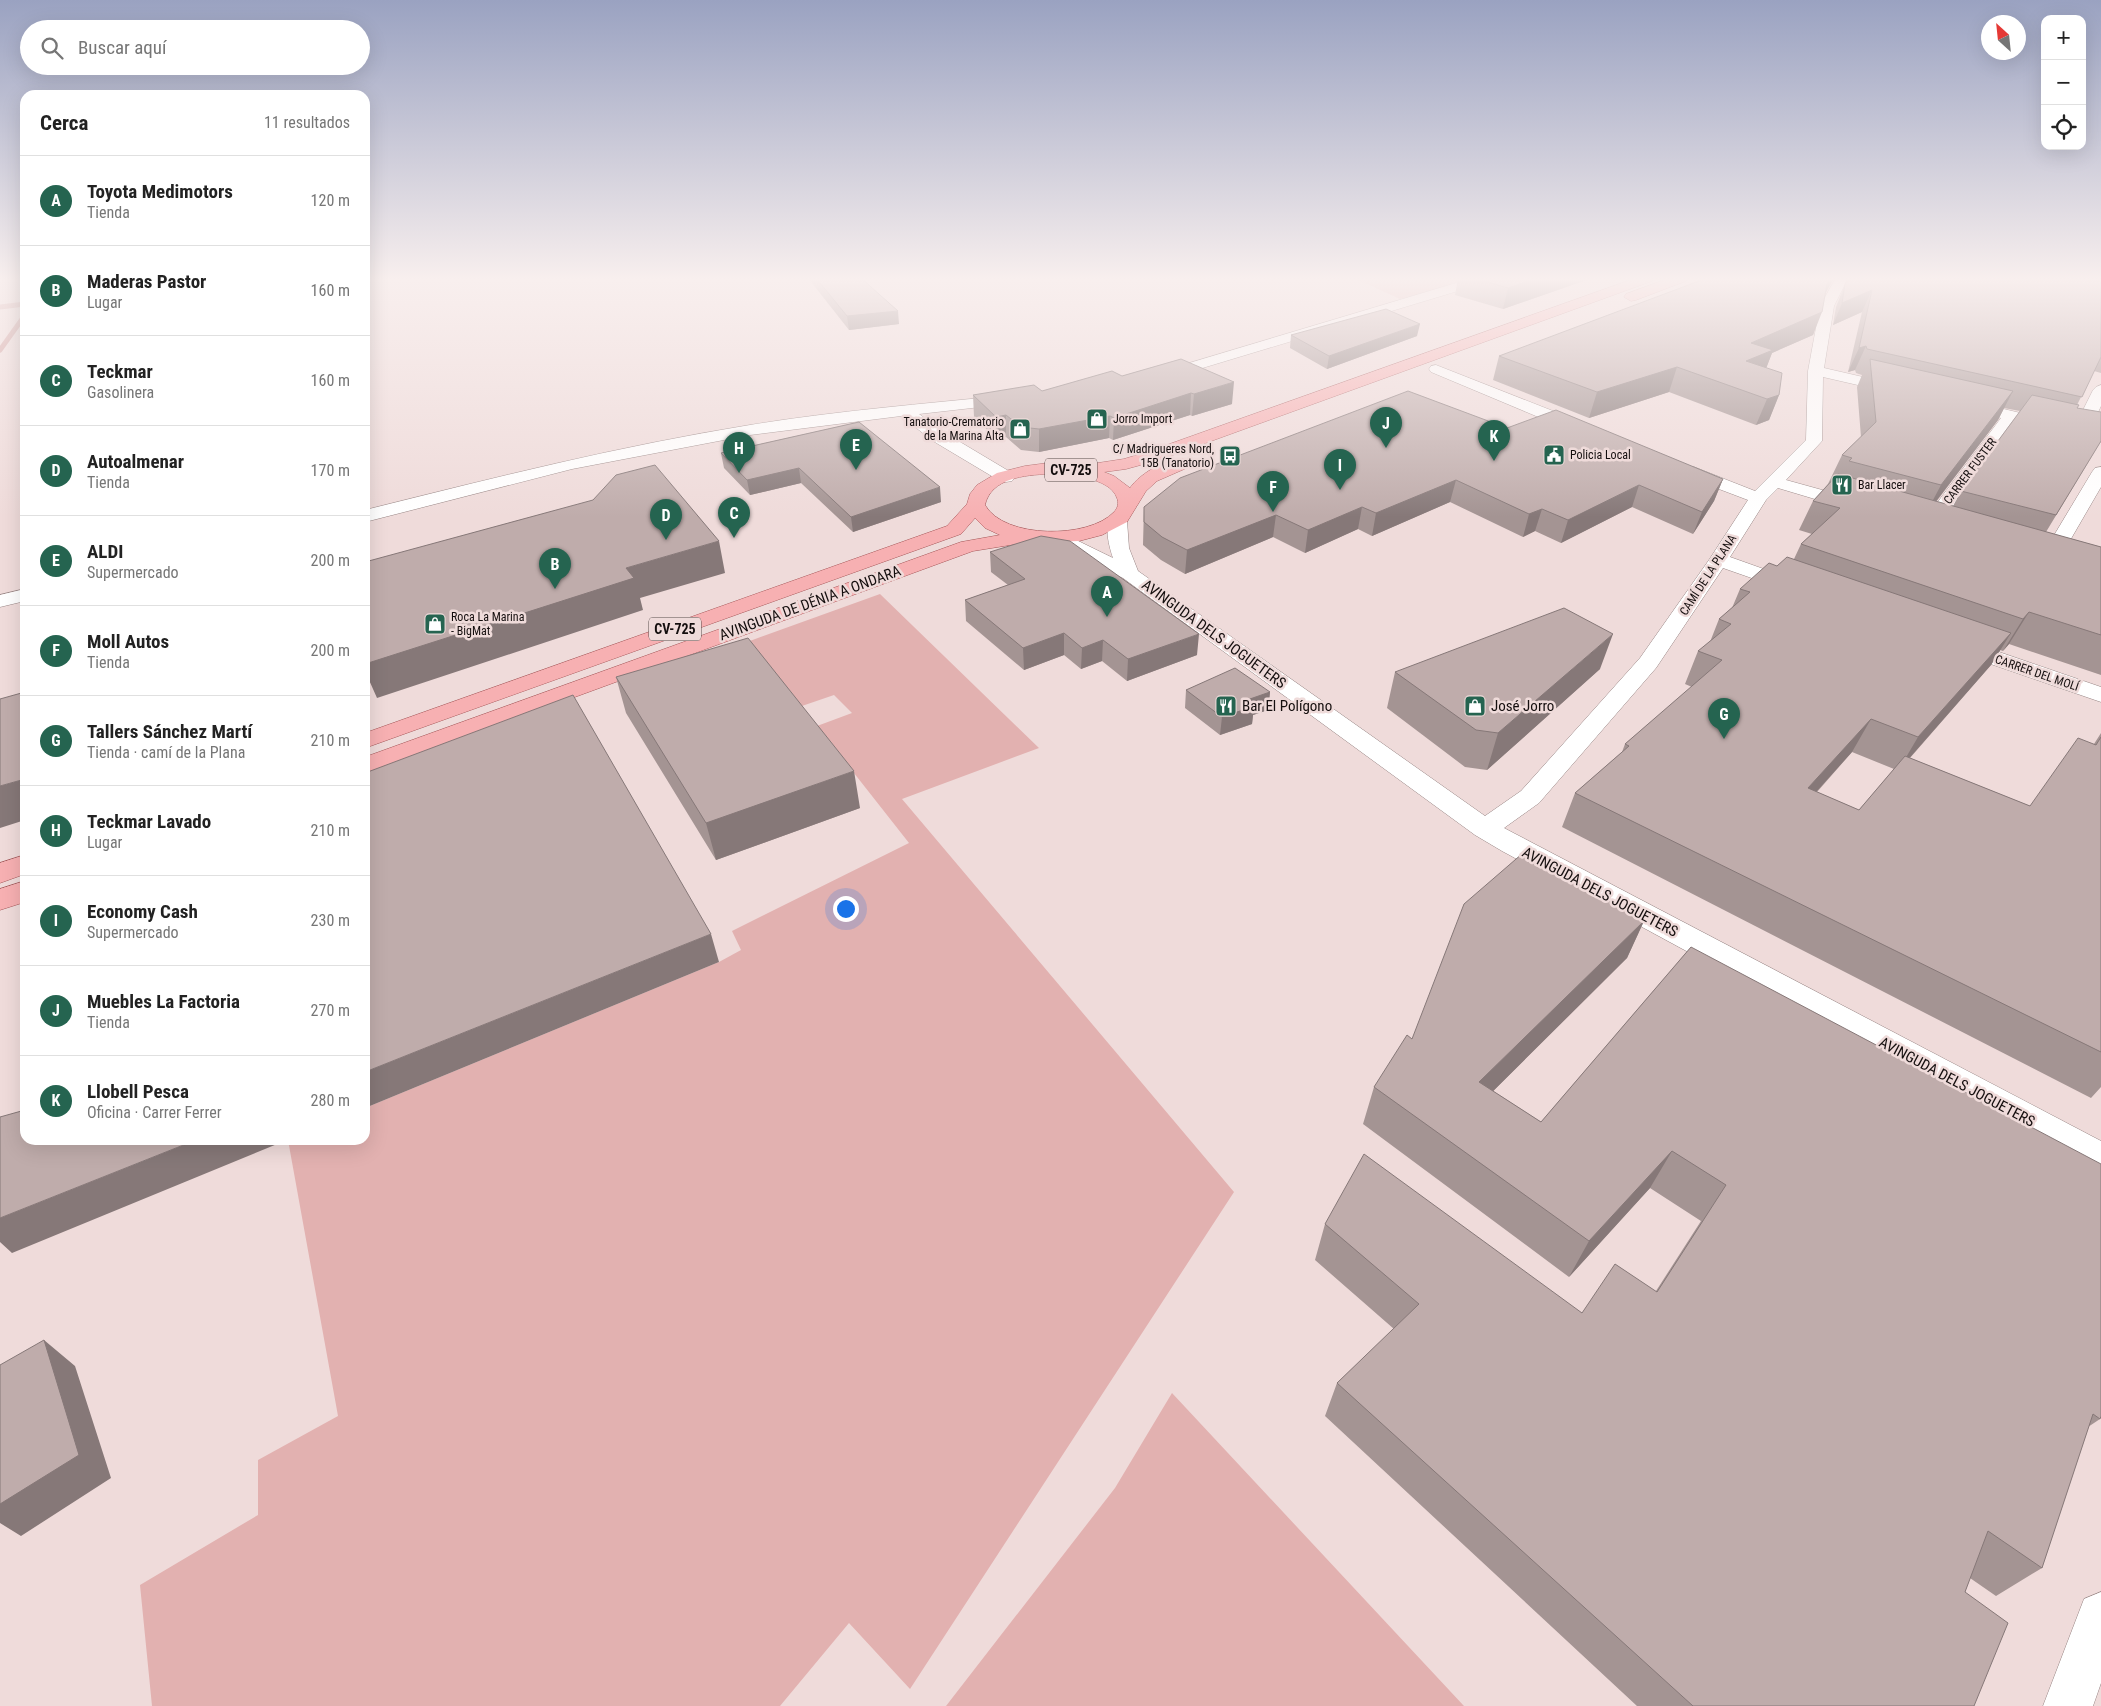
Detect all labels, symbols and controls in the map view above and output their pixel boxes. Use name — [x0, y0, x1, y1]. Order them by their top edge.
north arrow — [1981, 15, 2026, 60]
map controls — [2041, 15, 2086, 150]
button: + — [2041, 15, 2086, 60]
search box — [20, 20, 370, 75]
icon: search — [38, 34, 66, 62]
text: Buscar aquí — [78, 36, 167, 59]
button: − — [2041, 60, 2086, 105]
button: locate — [2041, 105, 2086, 150]
text: Cerca — [40, 111, 88, 135]
text: 11 resultados — [264, 113, 350, 132]
text: Toyota Medimotors — [87, 180, 233, 203]
text: A — [51, 191, 61, 210]
text: 120 m — [311, 191, 350, 210]
text: Tienda — [87, 203, 130, 222]
text: Maderas Pastor — [87, 270, 206, 293]
text: B — [52, 281, 60, 300]
text: 160 m — [311, 281, 350, 300]
text: Lugar — [87, 293, 122, 312]
text: Teckmar — [87, 360, 153, 383]
text: C — [51, 371, 61, 390]
text: 160 m — [311, 371, 350, 390]
text: Gasolinera — [87, 383, 154, 402]
shop icon: Jorro Import — [1085, 407, 1109, 431]
pin: J — [1370, 407, 1402, 448]
place label: Jorro Import — [1113, 412, 1173, 426]
place label: Tanatorio-Crematorio de la Marina Alta — [904, 415, 1004, 443]
shop icon: Tanatorio-Crematorio de la Marina Alta — [1008, 417, 1032, 441]
pin: K — [1478, 420, 1510, 461]
pin: E — [840, 429, 872, 470]
pin: H — [723, 432, 755, 473]
street label: CARRER FUSTER — [1941, 435, 2000, 507]
place label: C/ Madrigueres Nord, 15B (Tanatorio) — [1113, 442, 1214, 470]
public building icon: Policia Local — [1542, 443, 1566, 467]
bus stop icon: C/ Madrigueres Nord, 15B (Tanatorio) — [1218, 444, 1242, 468]
place label: Policia Local — [1570, 448, 1631, 462]
pin: I — [1324, 449, 1356, 490]
text: Autoalmenar — [87, 450, 184, 473]
road number: CV-725 — [1045, 458, 1097, 482]
text: D — [51, 461, 61, 480]
text: 170 m — [311, 461, 350, 480]
pin: F — [1257, 471, 1289, 512]
text: Tienda — [87, 473, 130, 492]
restaurant icon: Bar Llacer — [1830, 473, 1854, 497]
place label: Bar Llacer — [1858, 478, 1906, 492]
pin: C — [718, 497, 750, 538]
pin: D — [650, 499, 682, 540]
street label: CAMÍ DE LA PLANA — [1676, 531, 1739, 618]
text: ALDI — [87, 540, 123, 563]
pin: B — [539, 548, 571, 589]
text: E — [52, 551, 60, 570]
text: 200 m — [311, 551, 350, 570]
street label: AVINGUDA DE DÉNIA A ONDARA — [717, 562, 904, 644]
text: Supermercado — [87, 563, 179, 582]
pin: A — [1091, 576, 1123, 617]
street label: AVINGUDA DELS JOGUETERS — [1138, 576, 1290, 692]
place label: Roca La Marina - BigMat — [451, 610, 525, 638]
shop icon: Roca La Marina - BigMat — [423, 612, 447, 636]
road number: CV-725 — [649, 618, 701, 640]
text: Moll Autos — [87, 630, 169, 653]
text: F — [52, 641, 60, 660]
text: 200 m — [311, 641, 350, 660]
street label: CARRER DEL MOLÍ — [1993, 651, 2082, 694]
text: Tienda — [87, 653, 130, 672]
restaurant icon: Bar El Polígono — [1214, 694, 1238, 718]
shop icon: José Jorro — [1463, 694, 1487, 718]
place label: Bar El Polígono — [1242, 697, 1332, 715]
place label: José Jorro — [1491, 697, 1554, 715]
pin: G — [1708, 698, 1740, 739]
text: Tallers Sánchez Martí — [87, 720, 252, 743]
text: G — [51, 731, 61, 750]
text: 210 m — [311, 731, 350, 750]
text: Tienda · camí de la Plana — [87, 743, 245, 762]
text: Teckmar Lavado — [87, 810, 211, 833]
text: H — [51, 821, 61, 840]
text: 210 m — [311, 821, 350, 840]
text: Lugar — [87, 833, 122, 852]
street label: AVINGUDA DELS JOGUETERS — [1519, 843, 1681, 941]
your location — [833, 896, 859, 922]
text: Economy Cash — [87, 900, 198, 923]
text: I — [54, 911, 58, 930]
text: 230 m — [311, 911, 350, 930]
text: Supermercado — [87, 923, 179, 942]
text: Muebles La Factoria — [87, 990, 240, 1013]
text: J — [52, 1001, 60, 1020]
text: 270 m — [311, 1001, 350, 1020]
text: Tienda — [87, 1013, 130, 1032]
street label: AVINGUDA DELS JOGUETERS — [1876, 1033, 2038, 1131]
text: Llobell Pesca — [87, 1080, 189, 1103]
text: K — [52, 1091, 60, 1110]
text: 280 m — [311, 1091, 350, 1110]
text: Oficina · Carrer Ferrer — [87, 1103, 222, 1122]

